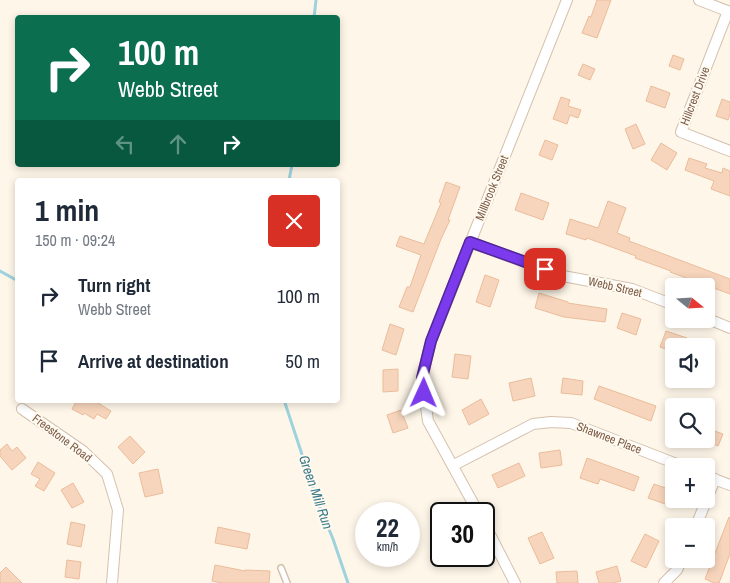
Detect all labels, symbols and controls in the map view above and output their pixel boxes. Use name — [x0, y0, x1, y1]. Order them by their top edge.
text: 100 m — [118, 29, 199, 76]
icon: right — [35, 35, 100, 100]
street label: Hillcrest Drive — [676, 64, 714, 128]
text: Webb Street — [118, 74, 218, 104]
icon: left — [111, 130, 139, 158]
icon: ahead — [164, 130, 192, 158]
icon: right — [217, 130, 245, 158]
street label: Millbrook Street — [472, 153, 512, 223]
text: 1 min — [35, 190, 99, 230]
button: close — [268, 195, 320, 247]
text: 150 m · 09:24 — [35, 229, 115, 251]
pin — [524, 248, 566, 290]
icon: arrive — [531, 255, 559, 283]
text: Turn right — [78, 272, 150, 298]
street label: Webb Street — [587, 273, 644, 301]
north arrow — [665, 278, 715, 328]
map controls — [665, 278, 715, 568]
icon: right — [35, 282, 63, 310]
text: 100 m — [277, 283, 320, 309]
text: Webb Street — [78, 298, 151, 320]
button: sound — [665, 338, 715, 388]
icon: arrive — [35, 347, 63, 375]
text: Arrive at destination — [78, 348, 229, 374]
text: 50 m — [285, 348, 320, 374]
position arrow — [397, 366, 449, 418]
button: search — [665, 398, 715, 448]
street label: Freestone Road — [29, 410, 95, 466]
street label: Shawnee Place — [574, 418, 644, 458]
water label: Green Mill Run — [295, 453, 337, 531]
button: + — [665, 458, 715, 508]
speed limit sign: 30 — [430, 502, 495, 567]
text: 22 — [376, 511, 399, 545]
button: − — [665, 518, 715, 568]
text: km/h — [377, 539, 398, 555]

